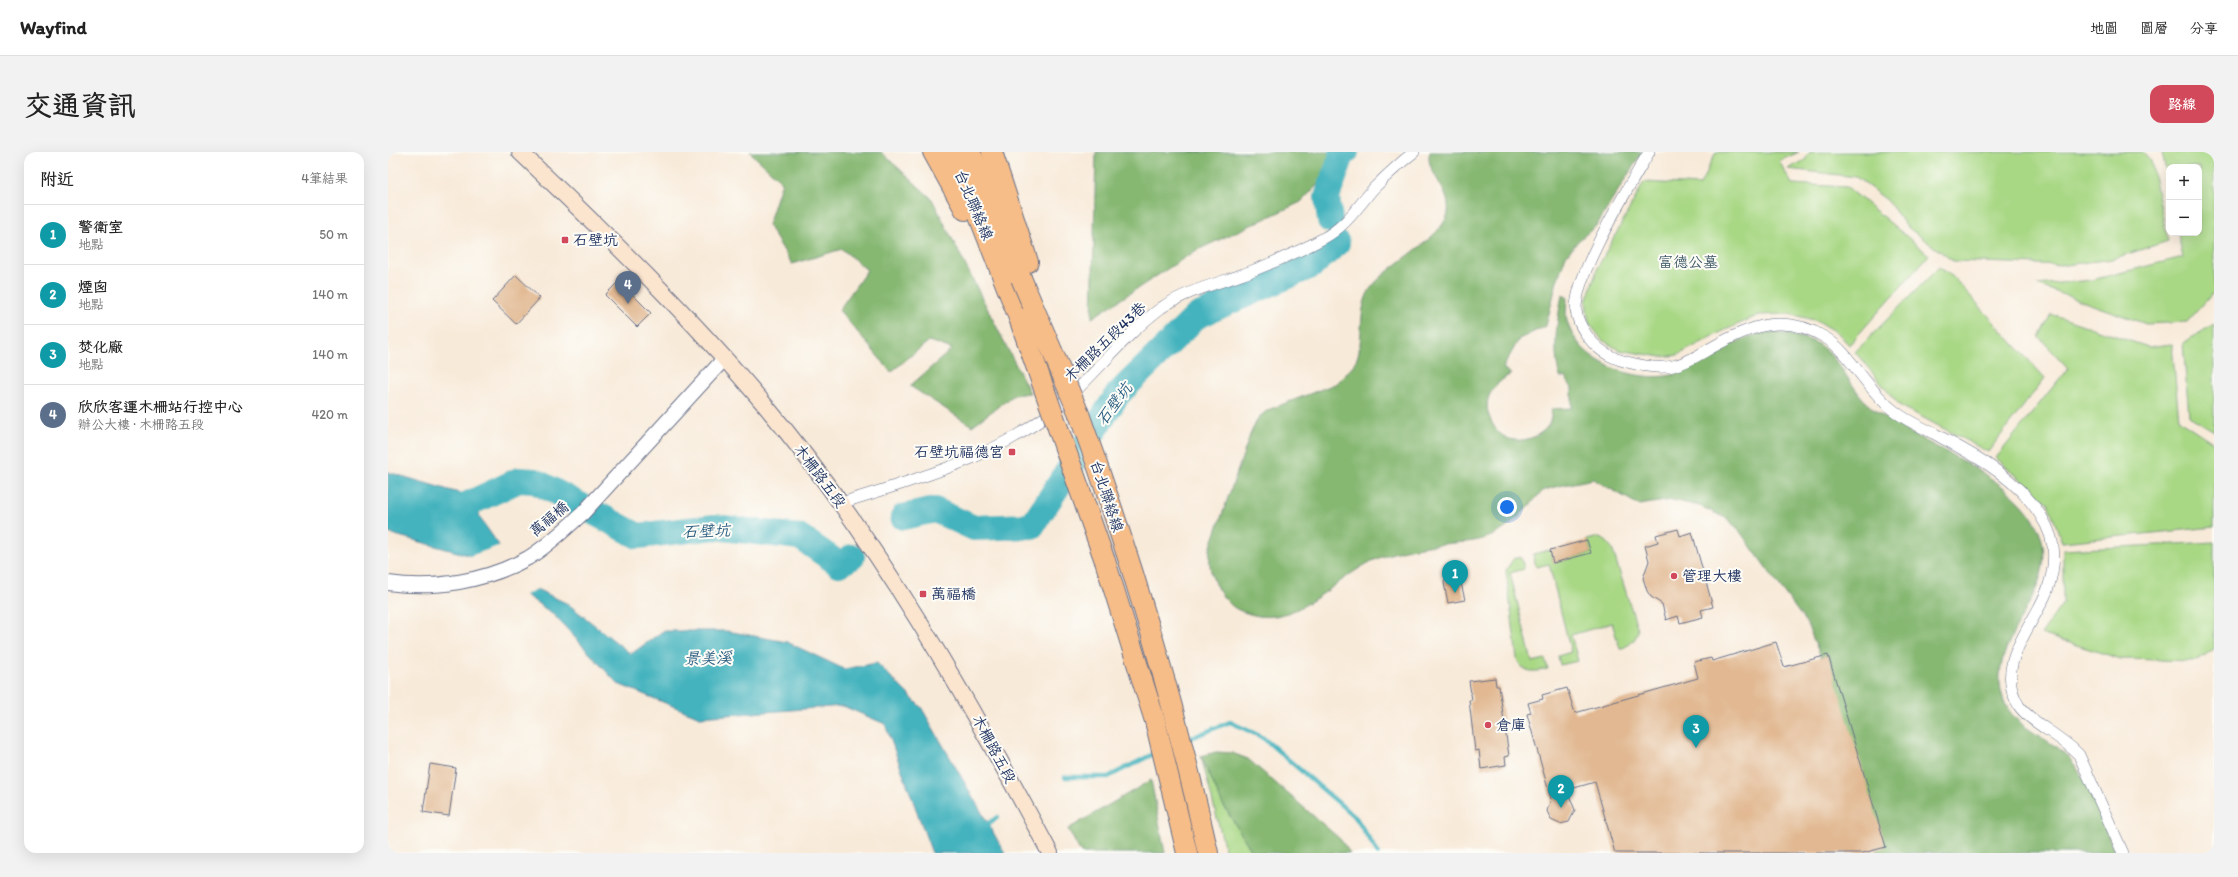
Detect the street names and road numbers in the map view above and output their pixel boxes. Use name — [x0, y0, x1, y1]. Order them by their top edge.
street label: 台北聯絡線 — [951, 167, 997, 243]
street label: 木柵路五段43巷 — [1060, 298, 1150, 386]
street label: 木柵路五段 — [790, 441, 850, 511]
street label: 台北聯絡線 — [1087, 458, 1127, 534]
street label: 萬福橋 — [526, 498, 572, 540]
street label: 木柵路五段 — [968, 712, 1020, 786]

